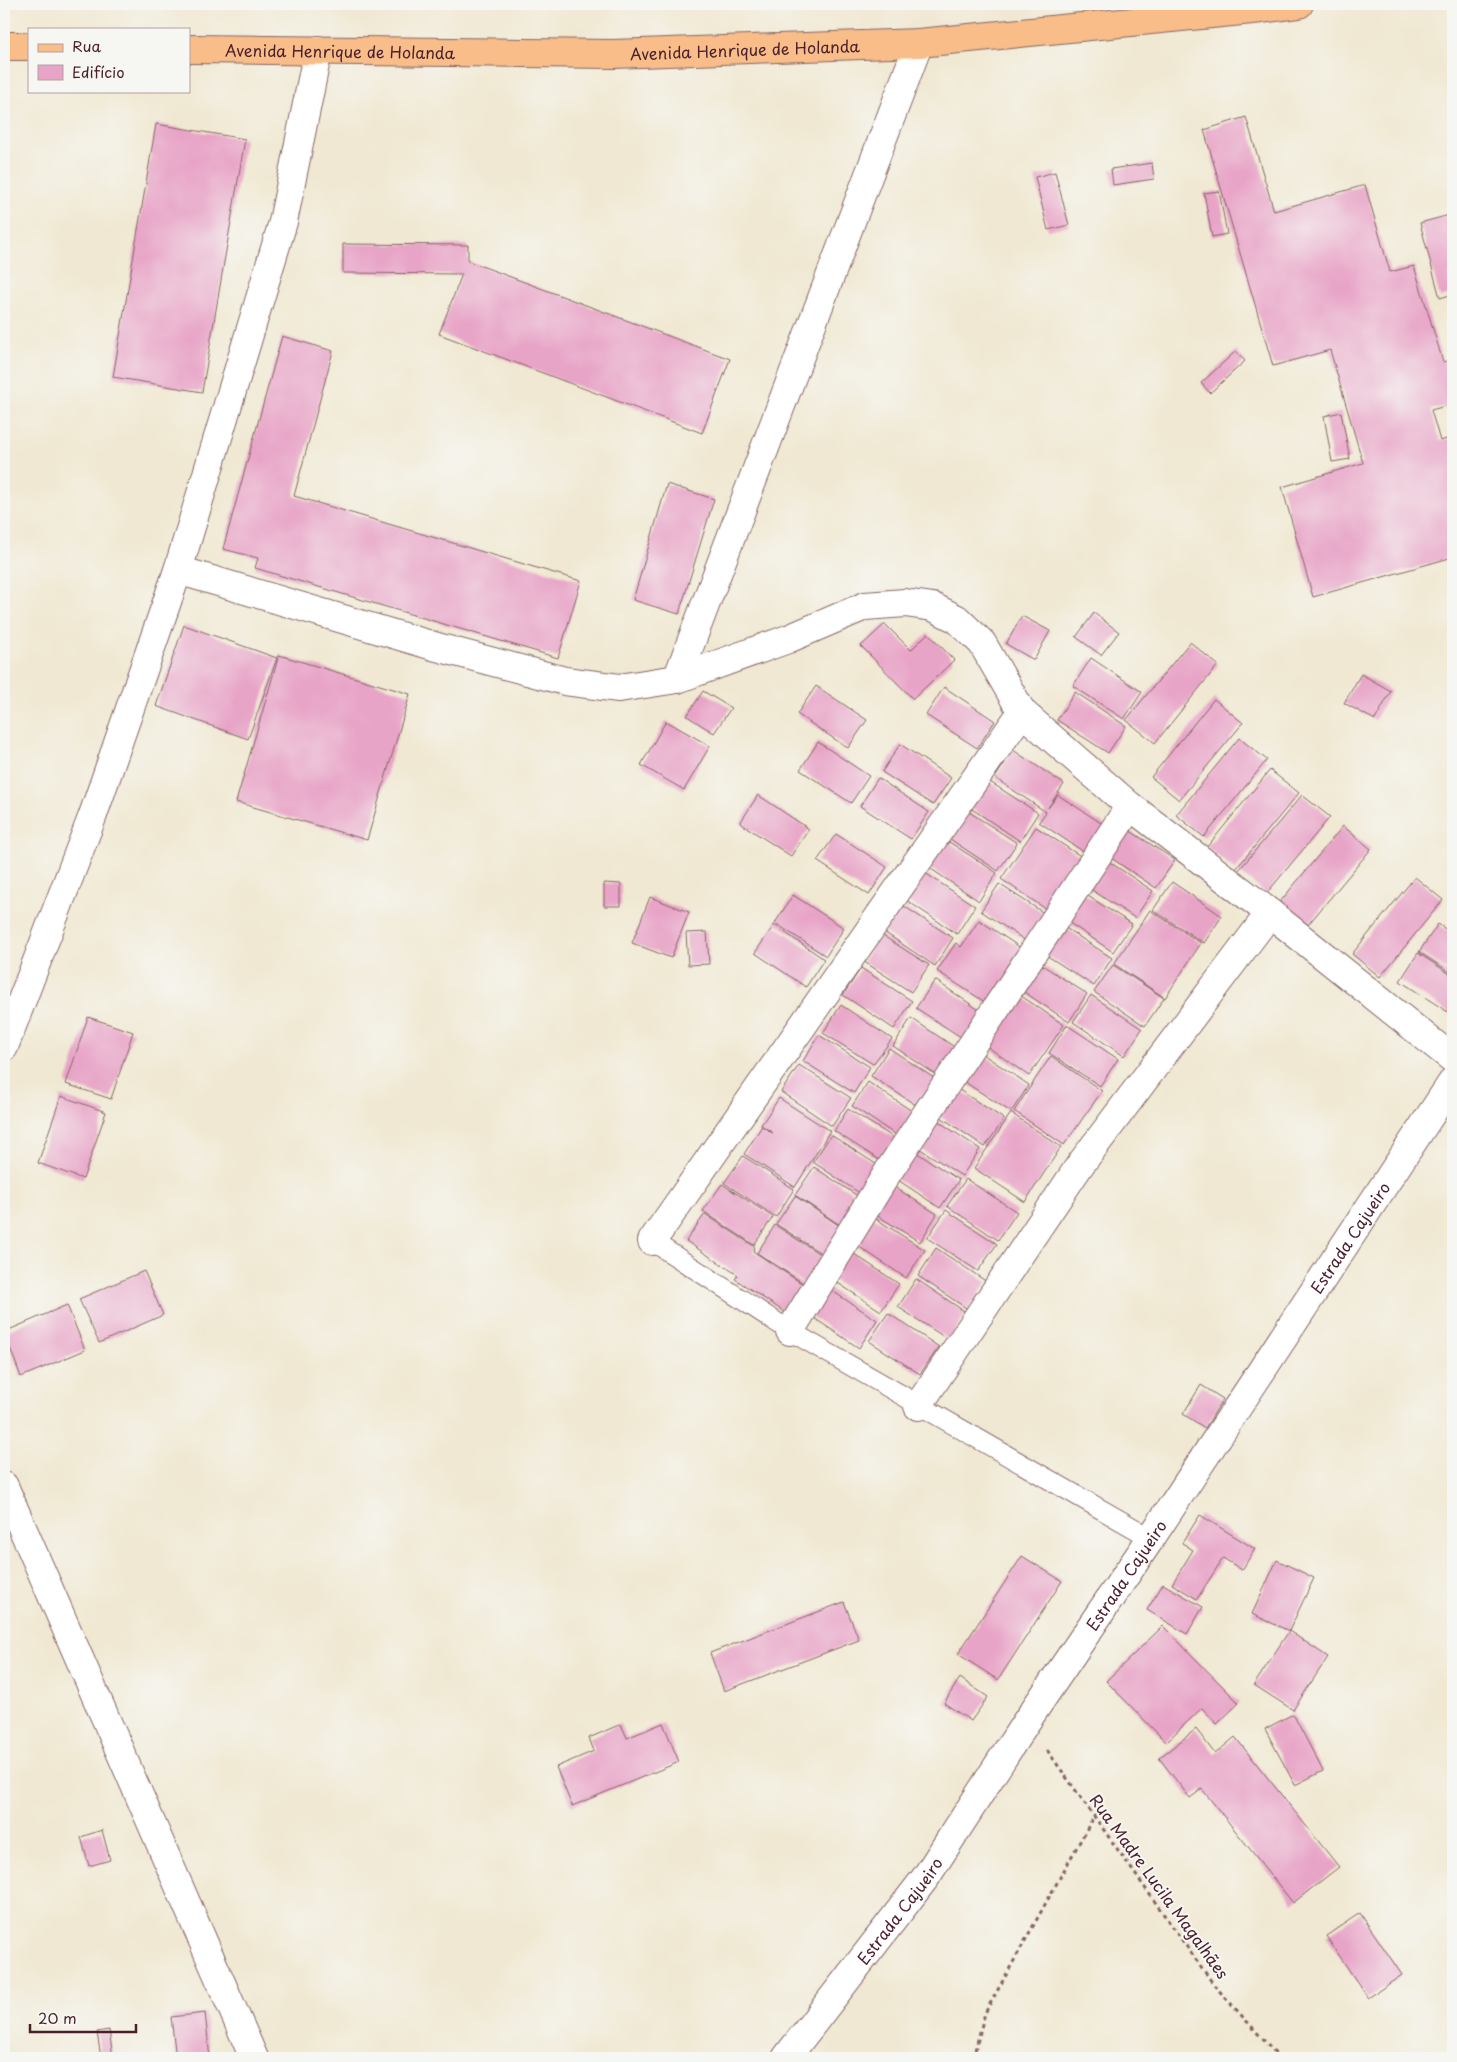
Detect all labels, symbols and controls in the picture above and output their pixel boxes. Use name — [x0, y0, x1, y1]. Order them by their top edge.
legend — [28, 28, 190, 92]
street label: Avenida Henrique de Holanda — [630, 33, 861, 65]
text: Rua — [72, 34, 101, 57]
street label: Avenida Henrique de Holanda — [225, 37, 456, 64]
text: Edifício — [72, 60, 125, 83]
street label: Estrada Cajueiro — [1304, 1177, 1395, 1298]
street label: Estrada Cajueiro — [1080, 1515, 1172, 1635]
street label: Rua Madre Lucila Magalhães — [1085, 1789, 1235, 1983]
street label: Estrada Cajueiro — [851, 1852, 948, 1969]
scale bar — [30, 2002, 136, 2034]
text: 20 m — [38, 2006, 77, 2029]

